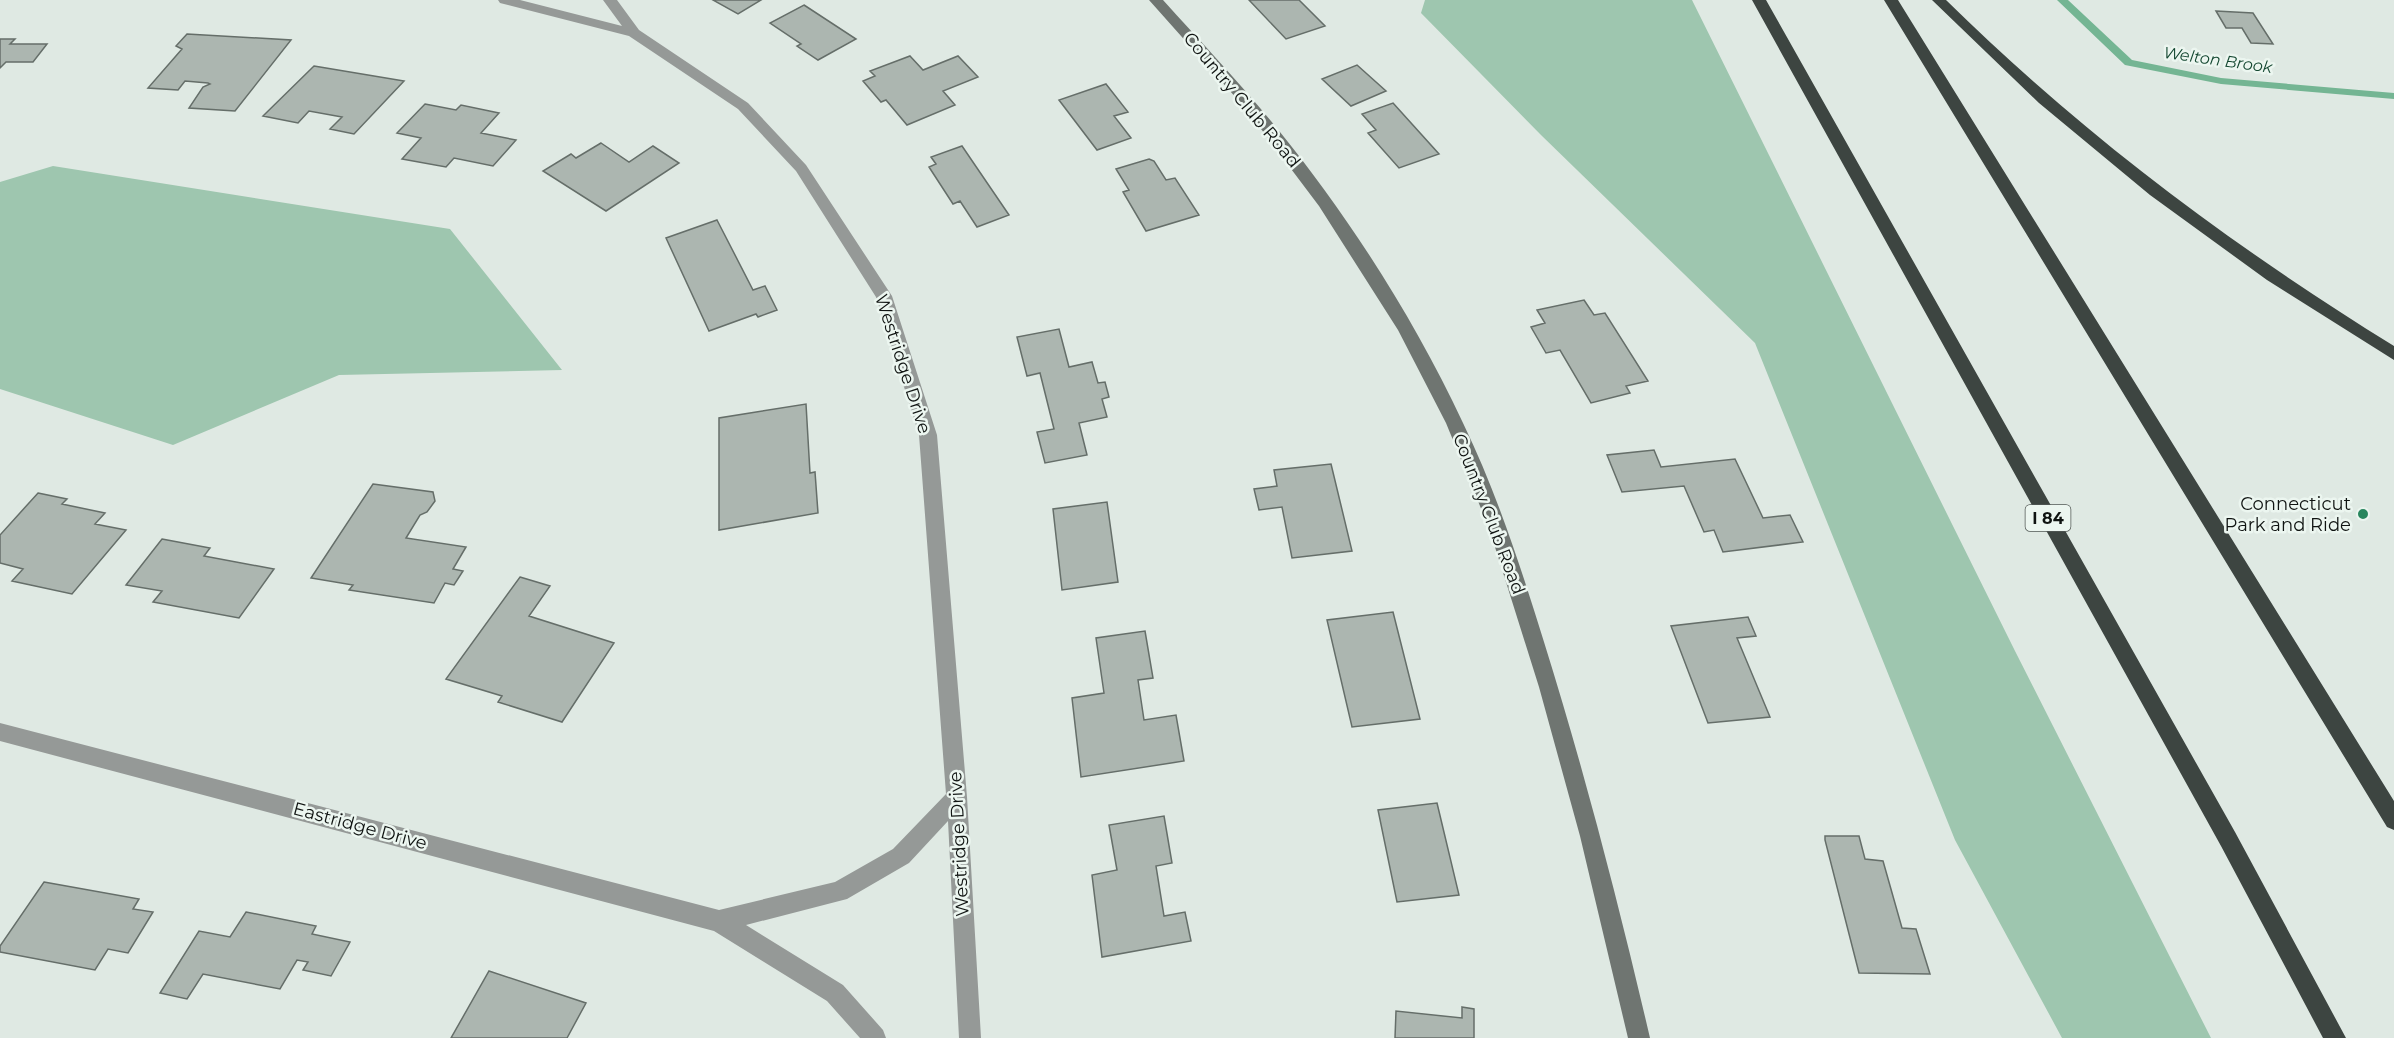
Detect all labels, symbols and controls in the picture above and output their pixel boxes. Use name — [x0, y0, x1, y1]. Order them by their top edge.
street label: Country Club Road — [1179, 28, 1305, 172]
water label: Welton Brook — [2162, 43, 2275, 77]
street label: Westridge Drive — [870, 292, 936, 437]
street label: Country Club Road — [1448, 430, 1530, 598]
place label: Connecticut Park and Ride — [2225, 493, 2351, 536]
road number: I 84 — [2026, 505, 2070, 531]
marker: Connecticut Park and Ride — [2356, 507, 2370, 521]
street label: Westridge Drive — [944, 771, 974, 917]
street label: Eastridge Drive — [291, 798, 430, 854]

